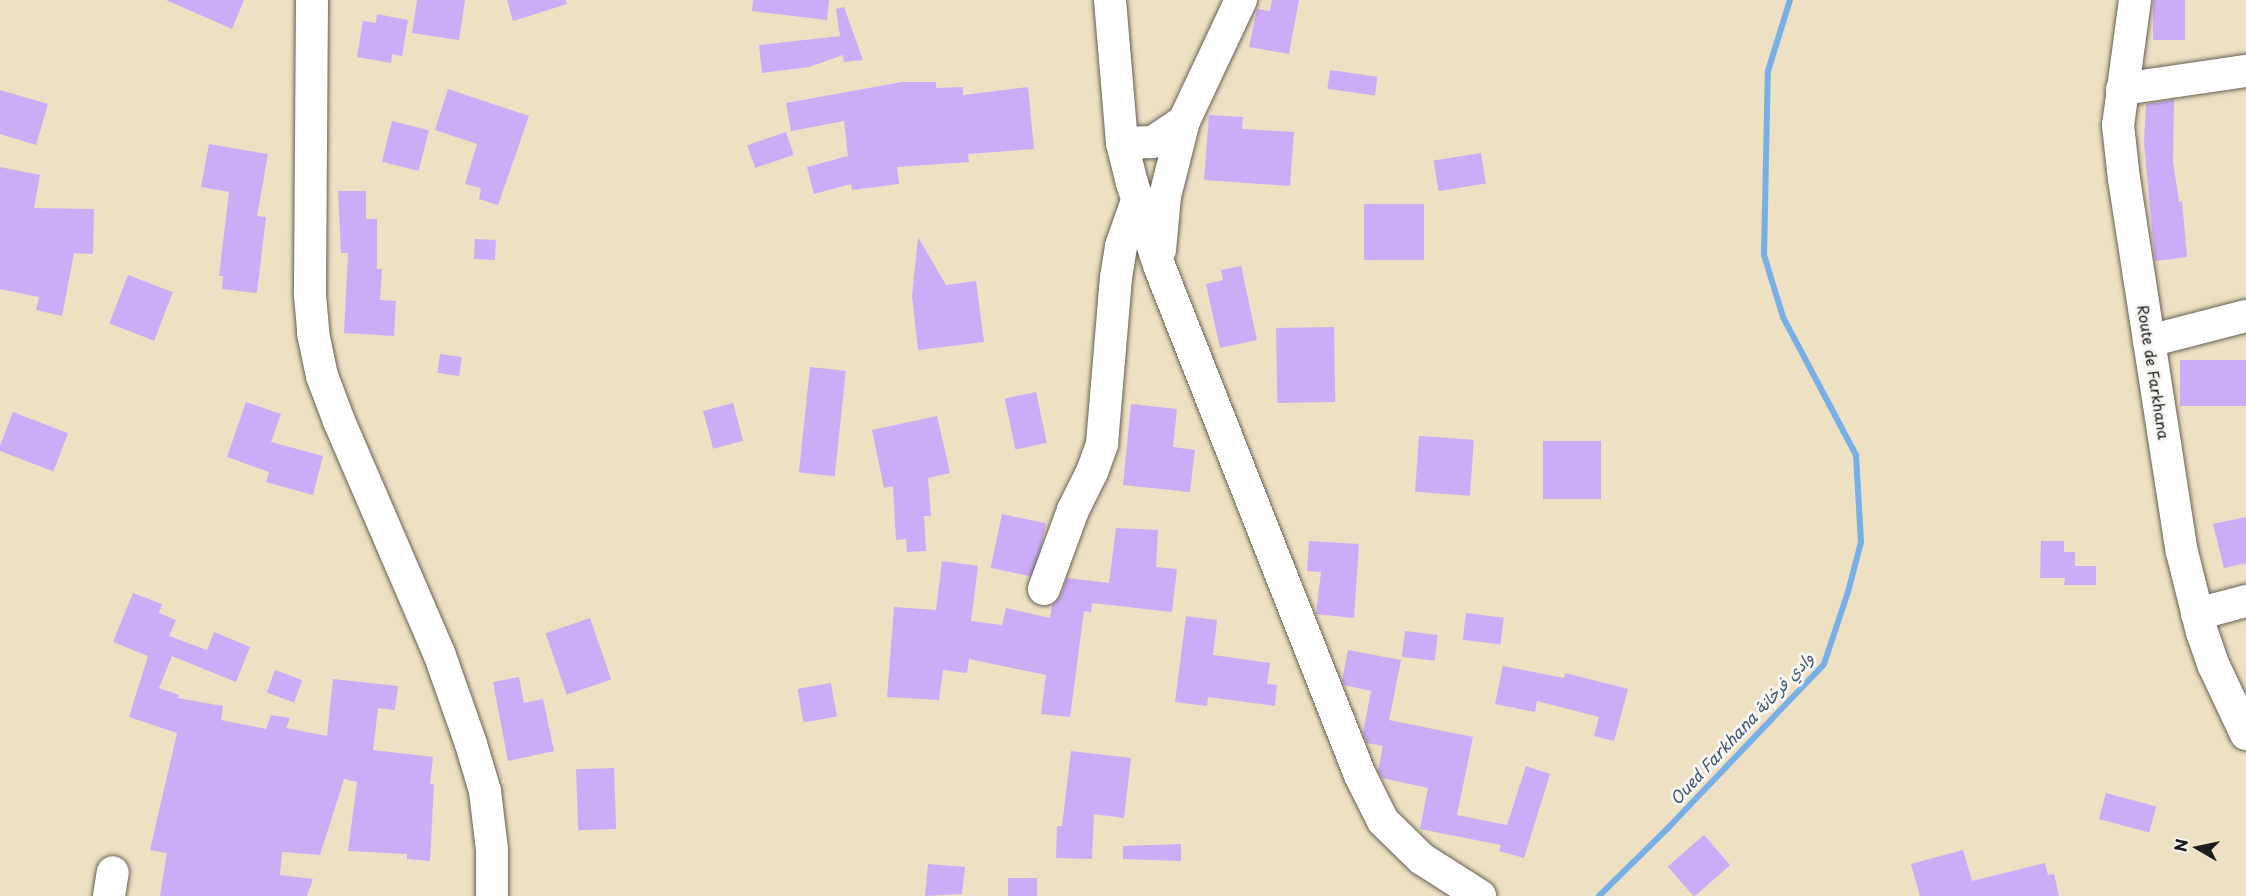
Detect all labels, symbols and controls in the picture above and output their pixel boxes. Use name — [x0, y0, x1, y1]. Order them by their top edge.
street label: Route de Farkhana — [2134, 303, 2174, 441]
water label: Oued Farkhana وادي فرخانة — [1665, 647, 1817, 809]
north arrow — [2168, 818, 2228, 878]
text: N — [2167, 837, 2193, 853]

